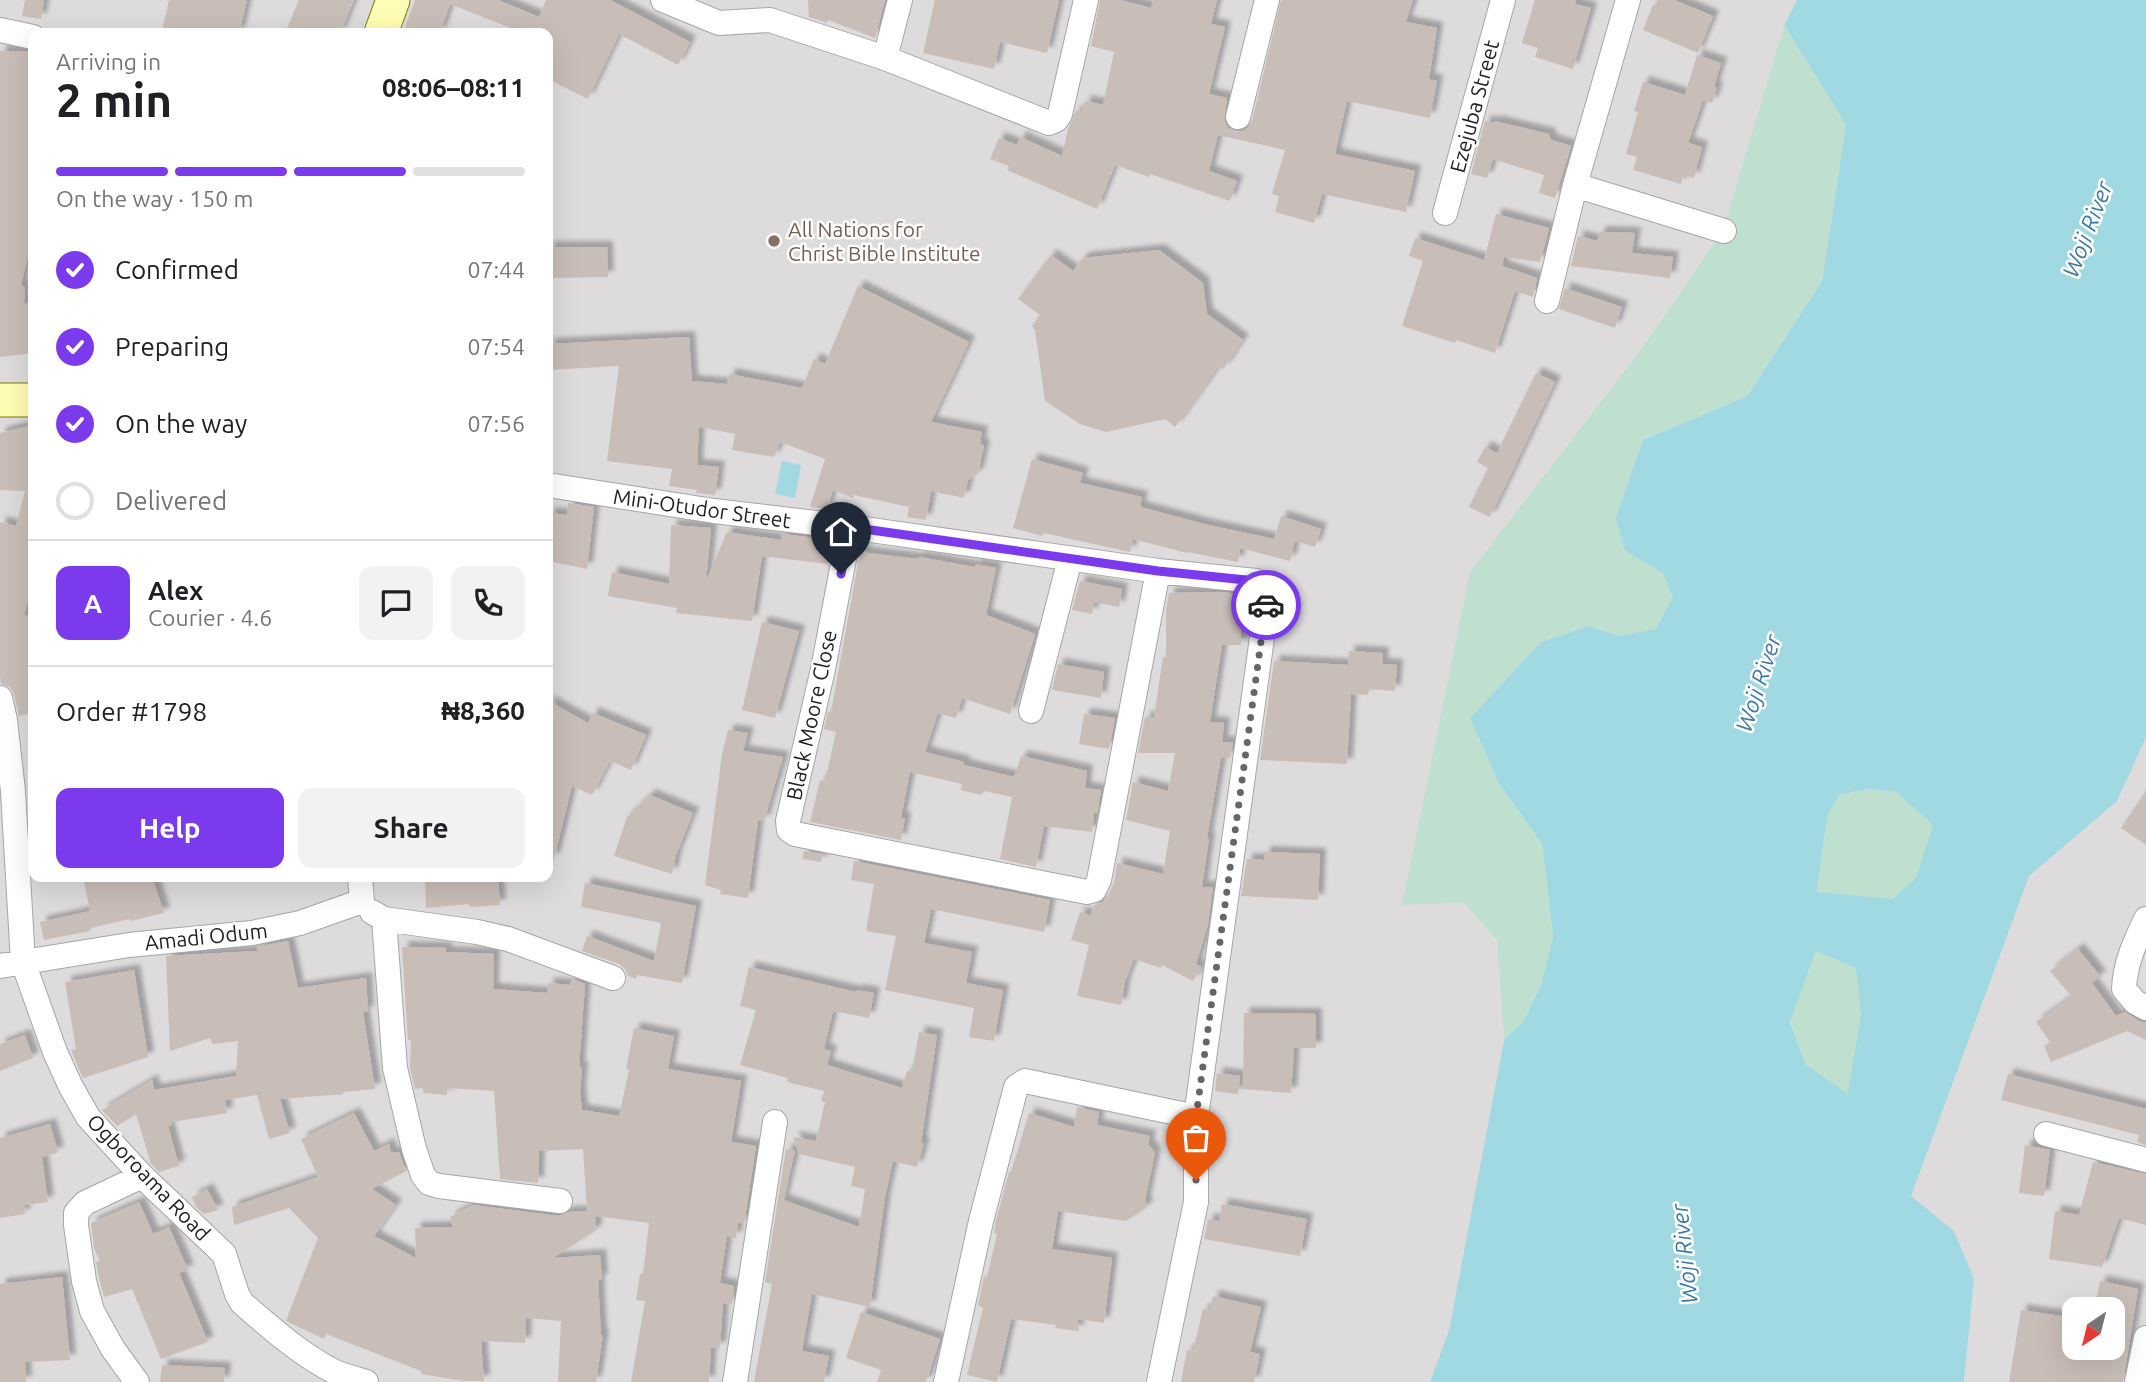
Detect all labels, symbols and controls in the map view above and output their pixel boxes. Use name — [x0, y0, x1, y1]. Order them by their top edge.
street label: Ezejuba Street — [1445, 37, 1503, 175]
text: Arriving in — [56, 49, 161, 74]
text: 08:06–08:11 — [382, 73, 525, 102]
text: 2 min — [56, 74, 172, 126]
water label: Woji River — [2057, 176, 2117, 280]
text: On the way · 150 m — [56, 186, 253, 211]
place label: All Nations for Christ Bible Institute — [788, 217, 981, 265]
marker: All Nations for Christ Bible Institute — [766, 233, 782, 249]
icon: check — [56, 251, 94, 289]
text: Confirmed — [115, 255, 239, 284]
text: 07:44 — [467, 257, 525, 282]
icon: check — [56, 328, 94, 366]
text: Preparing — [115, 332, 229, 361]
text: 07:54 — [467, 334, 525, 359]
icon: check — [56, 405, 94, 443]
text: On the way — [115, 409, 247, 438]
text: 07:56 — [467, 411, 525, 436]
street label: Mini-Otudor Street — [612, 484, 792, 532]
text: Delivered — [115, 486, 227, 515]
pin — [811, 502, 871, 574]
icon: home — [822, 513, 860, 551]
button: chat — [359, 566, 433, 640]
button: phone — [451, 566, 525, 640]
courier — [1231, 570, 1301, 640]
text: Alex — [148, 576, 203, 605]
icon: car — [1247, 586, 1285, 624]
text: A — [84, 589, 102, 618]
text: Courier · 4.6 — [148, 605, 272, 630]
street label: Black Moore Close — [781, 628, 841, 802]
water label: Woji River — [1731, 630, 1786, 735]
text: ₦8,360 — [441, 696, 525, 725]
text: Order #1798 — [56, 697, 207, 726]
button: Help — [56, 788, 284, 868]
button: Share — [298, 788, 525, 868]
street label: Amadi Odum — [143, 918, 269, 954]
pin — [1166, 1108, 1226, 1180]
street label: Ogboroama Road — [83, 1109, 215, 1245]
icon: bag — [1177, 1119, 1215, 1157]
water label: Woji River — [1666, 1202, 1702, 1305]
north arrow — [2062, 1297, 2124, 1360]
map controls — [2062, 1297, 2125, 1360]

